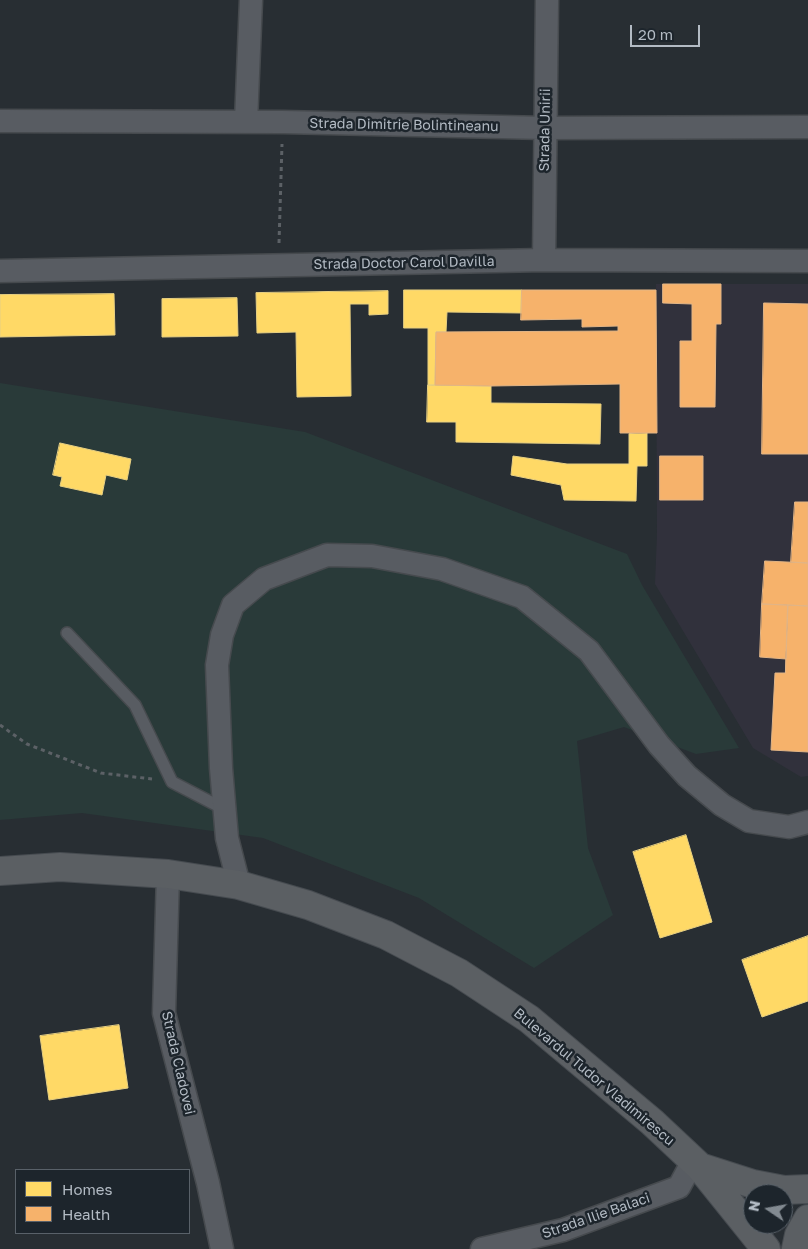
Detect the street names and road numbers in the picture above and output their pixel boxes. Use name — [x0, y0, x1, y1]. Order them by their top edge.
street label: Strada Unirii — [536, 88, 554, 172]
street label: Strada Dimitrie Bolintineanu — [309, 115, 499, 135]
street label: Strada Doctor Carol Davilla — [313, 253, 495, 273]
street label: Bulevardul Tudor Vladimirescu — [510, 1005, 678, 1149]
street label: Strada Cladovei — [158, 1010, 198, 1116]
street label: Strada Ilie Balaci — [540, 1190, 652, 1242]

